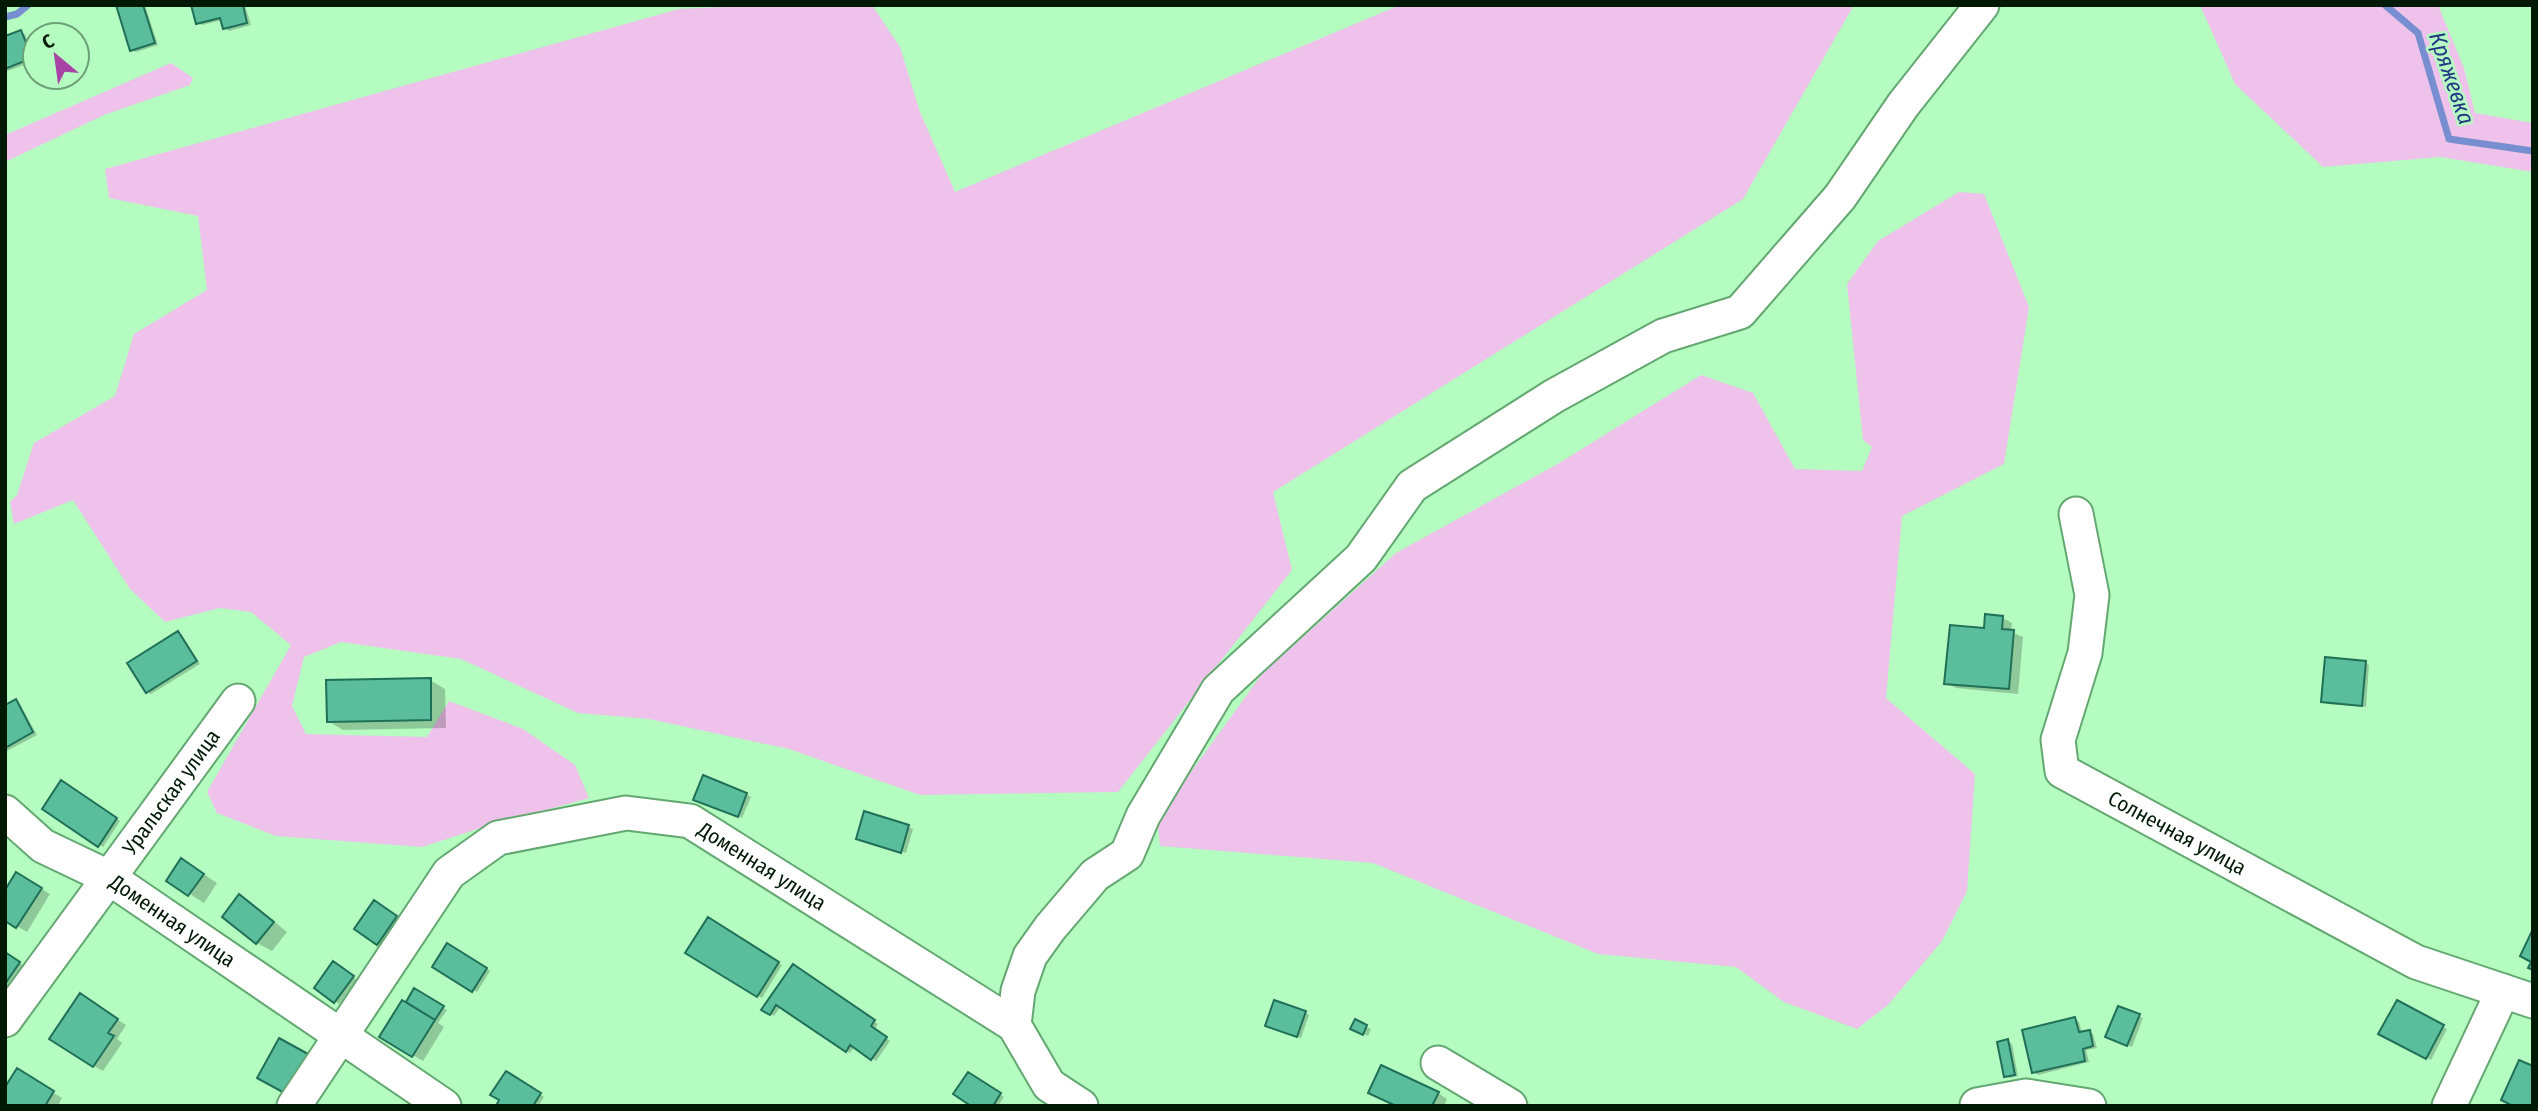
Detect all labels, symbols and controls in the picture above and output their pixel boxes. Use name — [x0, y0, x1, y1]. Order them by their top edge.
north arrow — [21, 21, 91, 91]
water label: Кряжевка — [2423, 28, 2481, 128]
text: С — [38, 29, 58, 54]
street label: Уральская улица — [116, 724, 226, 861]
street label: Солнечная улица — [2103, 785, 2251, 881]
street label: Доменная улица — [692, 816, 831, 916]
street label: Доменная улица — [104, 868, 240, 973]

